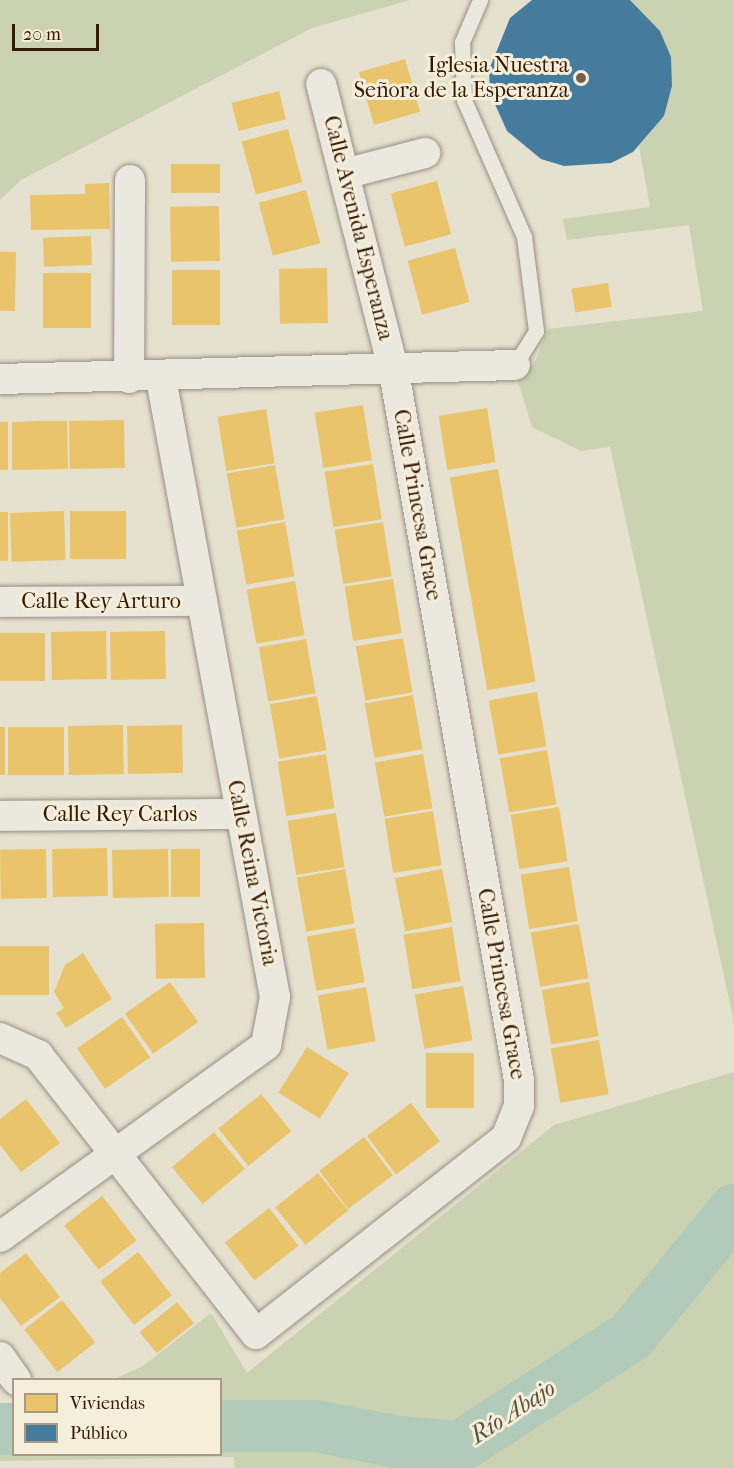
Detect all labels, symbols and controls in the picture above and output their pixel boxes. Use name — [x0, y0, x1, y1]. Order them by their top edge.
scale bar — [15, 12, 102, 50]
text: 20 m — [23, 24, 61, 45]
place label: Iglesia Nuestra Señora de la Esperanza — [354, 52, 569, 104]
marker: Iglesia Nuestra Señora de la Esperanza — [574, 71, 588, 85]
street label: Calle Avenida Esperanza — [317, 113, 399, 343]
street label: Calle Princesa Grace — [387, 407, 447, 603]
street label: Calle Rey Arturo — [21, 589, 181, 615]
street label: Calle Reina Victoria — [221, 778, 283, 968]
street label: Calle Rey Carlos — [43, 802, 197, 828]
street label: Calle Princesa Grace — [471, 886, 531, 1082]
water label: Río Abajo — [465, 1374, 561, 1450]
legend — [12, 1378, 222, 1456]
text: Viviendas — [70, 1393, 145, 1414]
text: Público — [70, 1423, 127, 1444]

